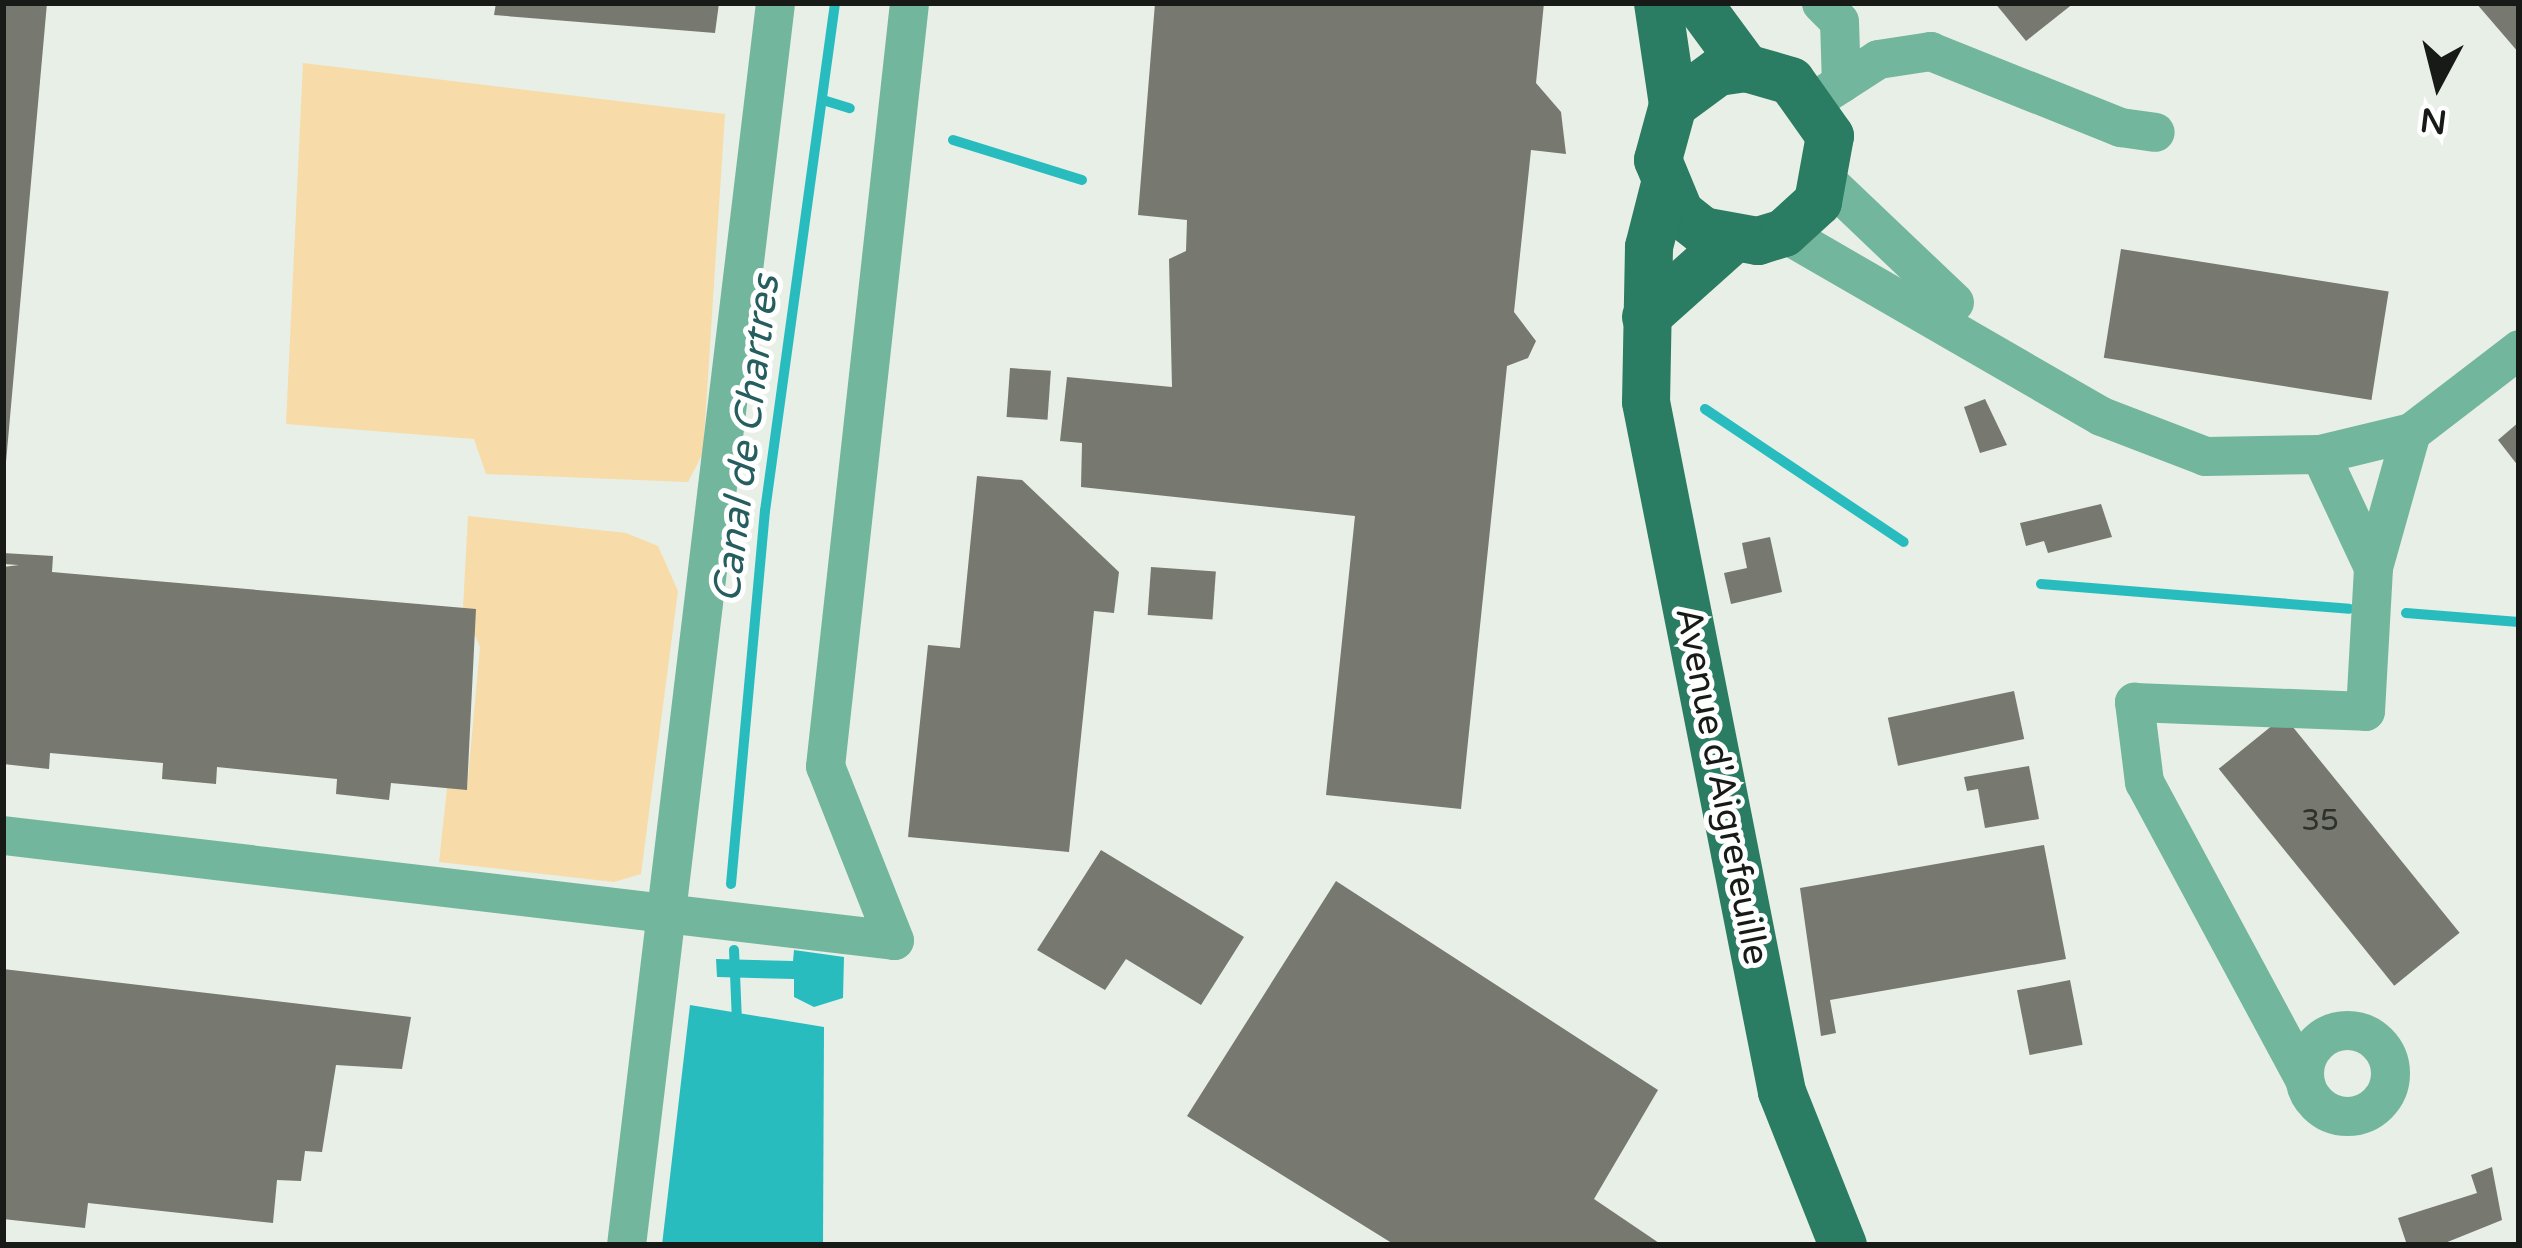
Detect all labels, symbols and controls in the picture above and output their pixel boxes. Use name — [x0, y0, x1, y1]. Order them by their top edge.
north arrow — [2378, 24, 2498, 144]
text: N — [2418, 99, 2449, 141]
water label: Canal de Chartres — [704, 273, 790, 605]
street label: Avenue d'Aigrefeuille — [1666, 604, 1778, 968]
house number: 35 — [2301, 803, 2339, 839]

